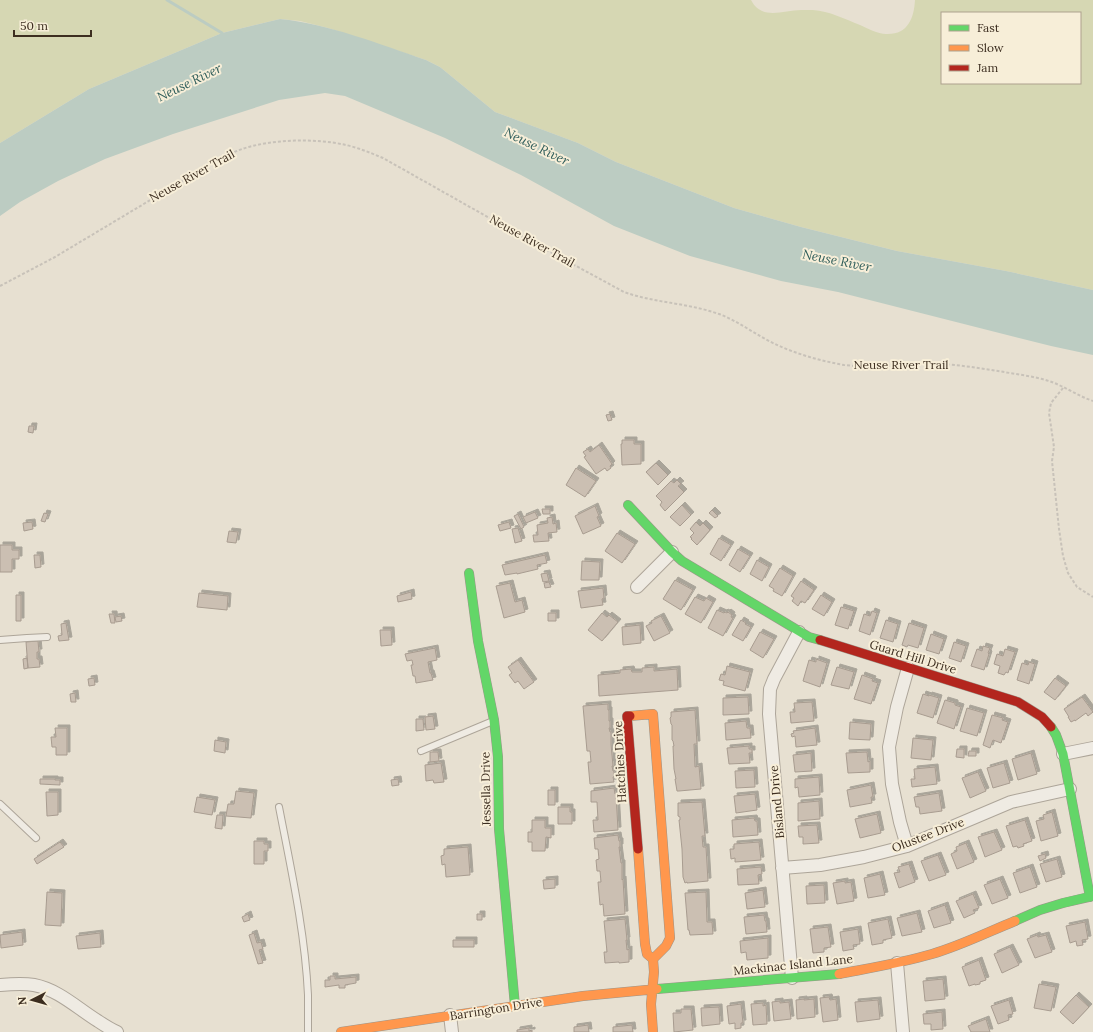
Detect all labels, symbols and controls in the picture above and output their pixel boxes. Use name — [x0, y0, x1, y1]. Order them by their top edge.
scale bar — [14, 12, 91, 38]
legend — [941, 12, 1081, 84]
text: 50 m — [20, 18, 48, 33]
text: Fast — [977, 20, 1000, 35]
text: Slow — [977, 40, 1004, 55]
water label: Neuse River — [154, 59, 225, 105]
text: Jam — [976, 60, 998, 75]
water label: Neuse River — [502, 123, 572, 169]
street label: Neuse River Trail — [147, 146, 237, 205]
street label: Neuse River Trail — [487, 211, 577, 270]
water label: Neuse River — [801, 245, 873, 276]
street label: Neuse River Trail — [853, 357, 949, 372]
street label: Guard Hill Drive — [868, 636, 959, 677]
street label: Hatchies Drive — [610, 720, 629, 803]
street label: Jessella Drive — [477, 751, 494, 827]
street label: Bisland Drive — [766, 764, 787, 839]
street label: Olustee Drive — [890, 814, 967, 855]
street label: Mackinac Island Lane — [732, 951, 854, 978]
north arrow — [12, 980, 52, 1020]
street label: Barrington Drive — [449, 994, 544, 1023]
text: N — [15, 996, 29, 1006]

